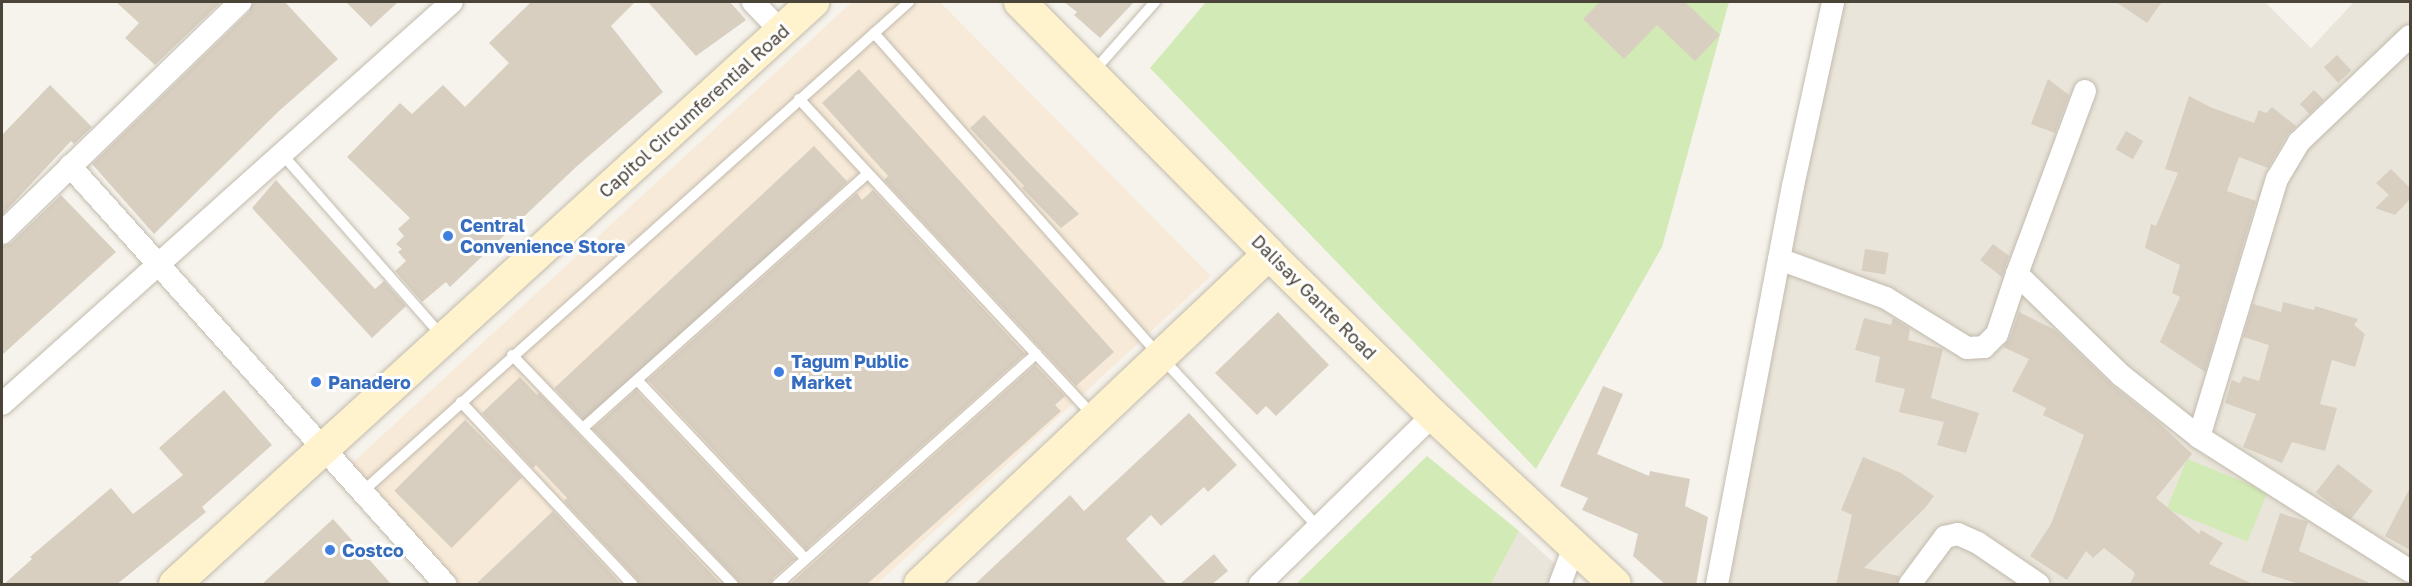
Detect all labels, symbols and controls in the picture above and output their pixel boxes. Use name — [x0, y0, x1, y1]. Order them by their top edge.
street label: Capitol Circumferential Road — [594, 20, 794, 202]
place label: Central Convenience Store — [460, 215, 625, 258]
marker: Central Convenience Store — [441, 229, 455, 243]
street label: Dalisay Gante Road — [1247, 230, 1381, 364]
place label: Tagum Public Market — [791, 351, 909, 394]
marker: Tagum Public Market — [772, 365, 786, 379]
place label: Panadero — [328, 371, 411, 393]
marker: Panadero — [309, 375, 323, 389]
place label: Costco — [342, 539, 404, 561]
marker: Costco — [323, 543, 337, 557]

